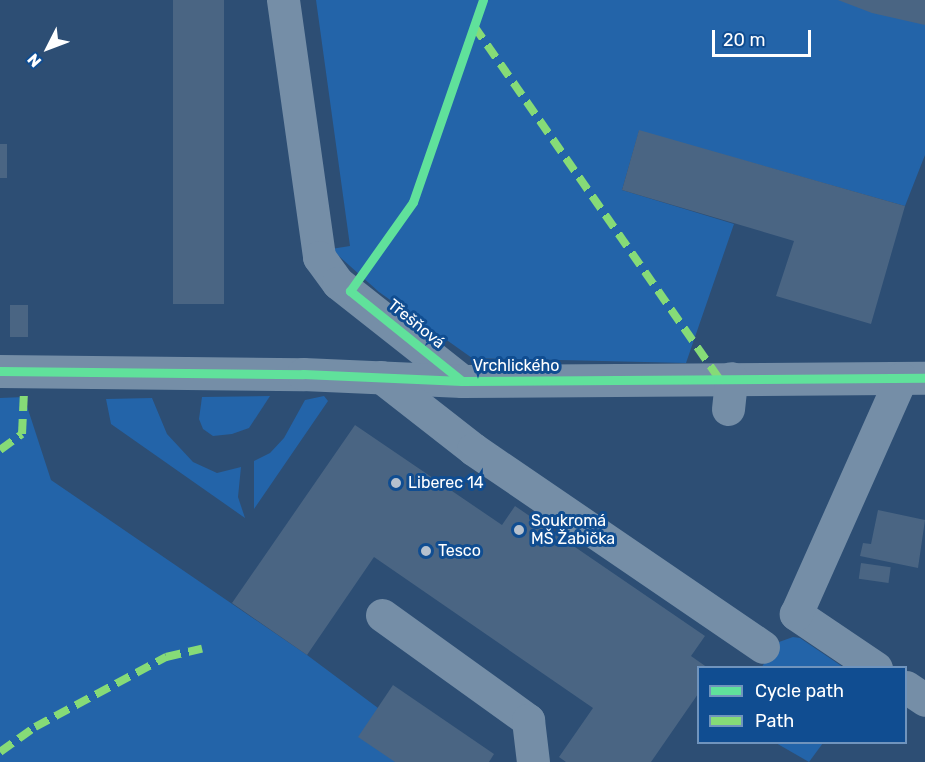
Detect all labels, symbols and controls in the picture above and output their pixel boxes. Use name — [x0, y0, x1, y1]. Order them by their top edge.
north arrow — [18, 18, 78, 78]
scale bar — [715, 18, 814, 56]
text: 20 m — [723, 29, 765, 51]
text: N — [23, 50, 45, 71]
street label: Třešňová — [384, 295, 448, 353]
street label: Vrchlického — [473, 356, 559, 376]
place label: Liberec 14 — [408, 473, 484, 493]
marker: Liberec 14 — [389, 476, 403, 490]
place label: Soukromá MŠ Žabička — [531, 511, 615, 549]
marker: Soukromá MŠ Žabička — [512, 523, 526, 537]
place label: Tesco — [438, 541, 481, 561]
marker: Tesco — [419, 544, 433, 558]
legend — [697, 666, 907, 744]
text: Cycle path — [755, 680, 844, 702]
text: Path — [755, 710, 794, 732]

